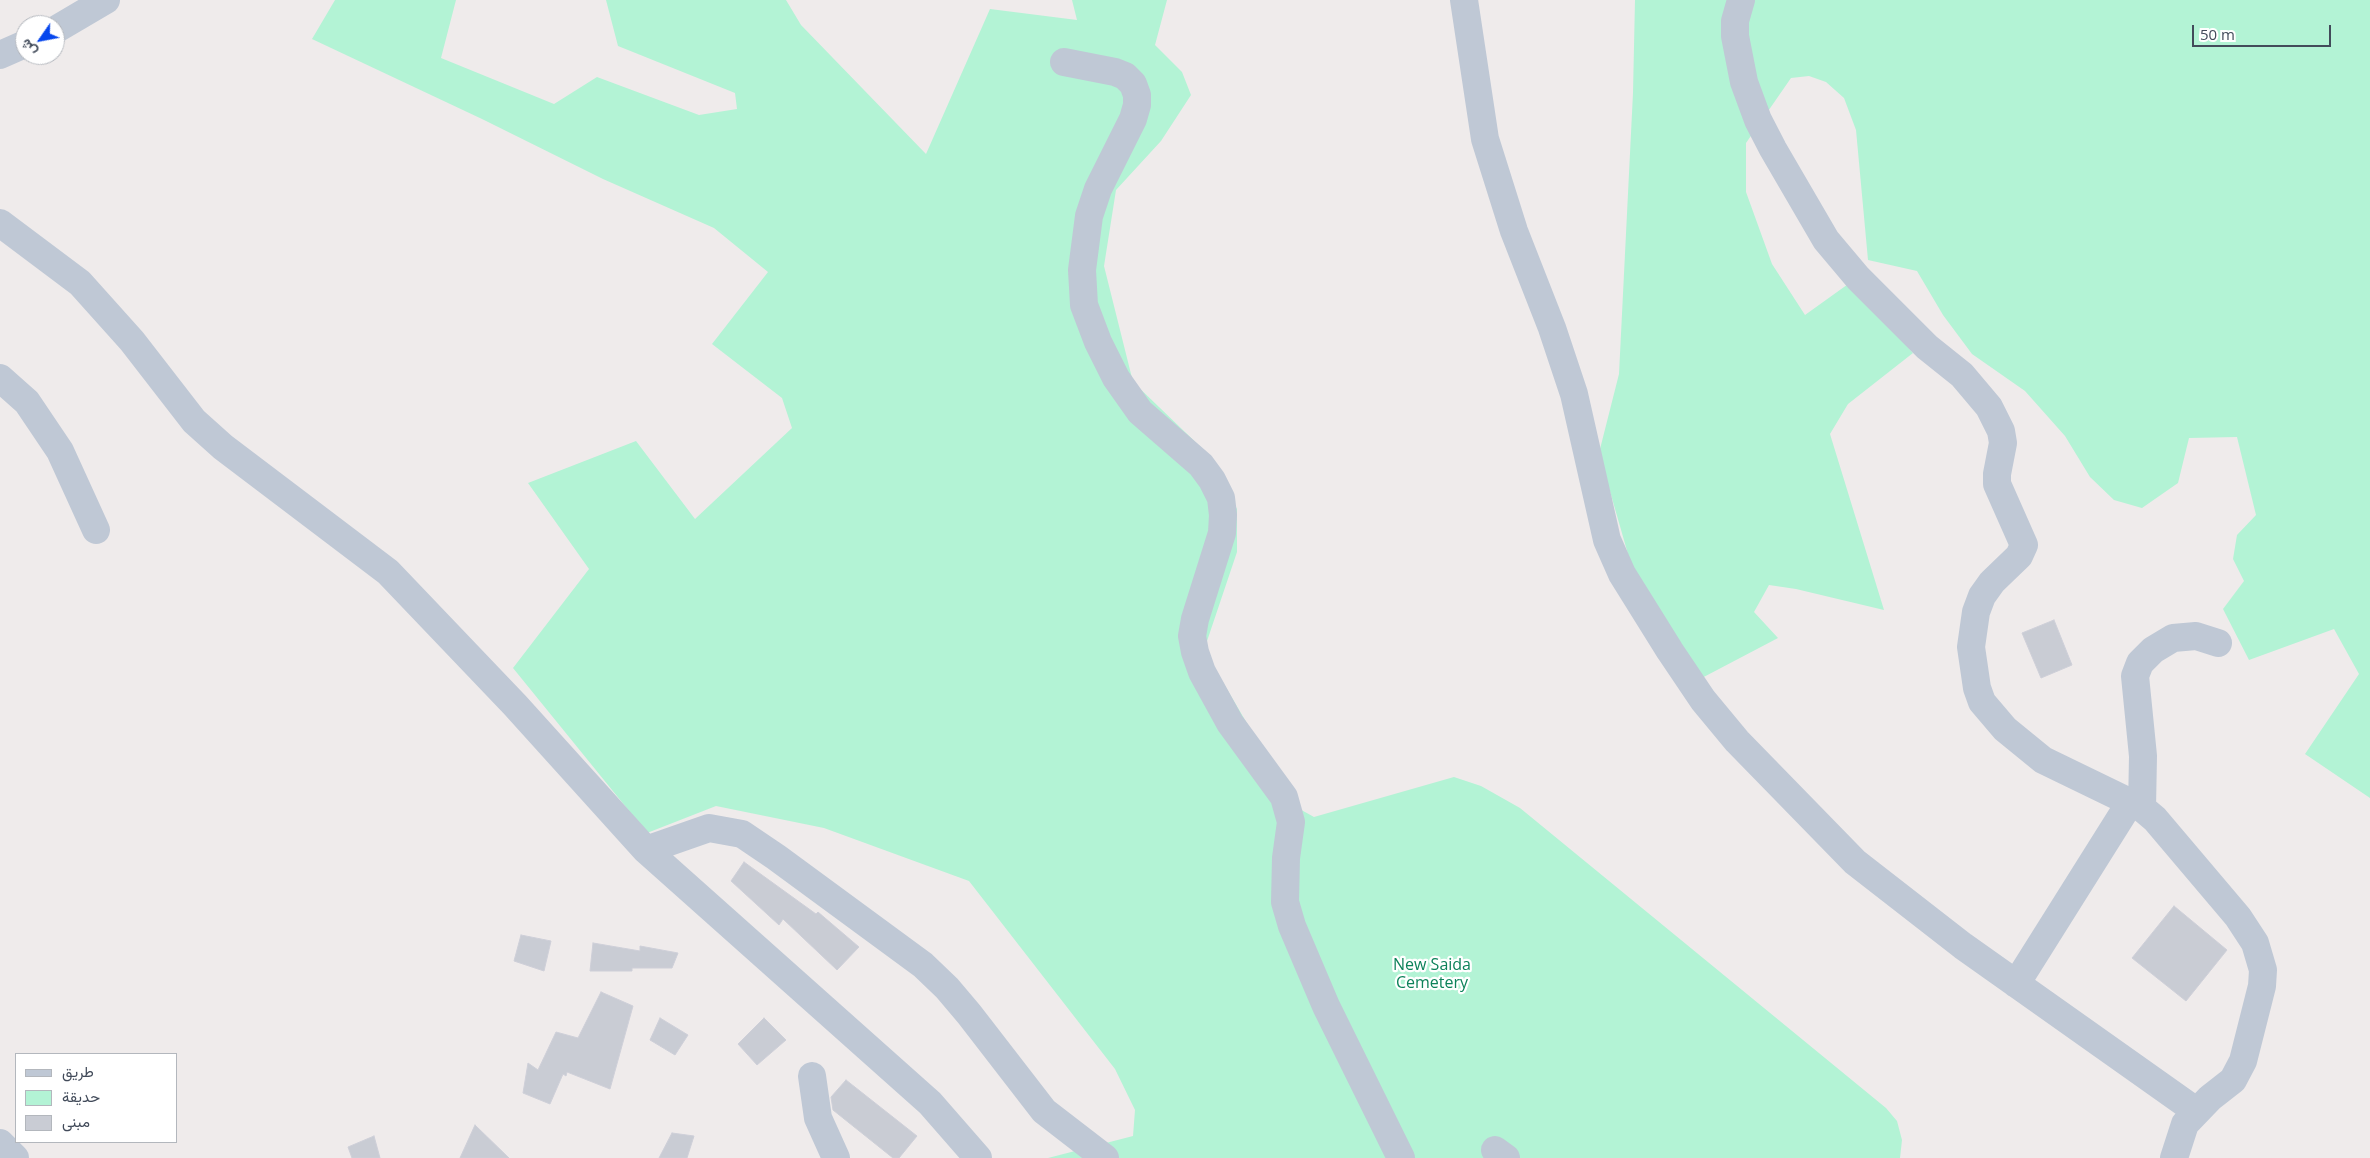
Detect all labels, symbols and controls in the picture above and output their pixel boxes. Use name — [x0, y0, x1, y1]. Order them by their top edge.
north arrow — [15, 15, 65, 65]
scale bar — [2195, 15, 2334, 47]
text: 50 m — [2200, 24, 2235, 44]
text: ش — [15, 36, 40, 60]
park label: New Saida Cemetery — [1393, 955, 1471, 993]
legend — [15, 1053, 178, 1143]
text: طريق — [62, 1061, 94, 1081]
text: حديقة — [62, 1086, 100, 1106]
text: مبنى — [62, 1111, 90, 1131]

